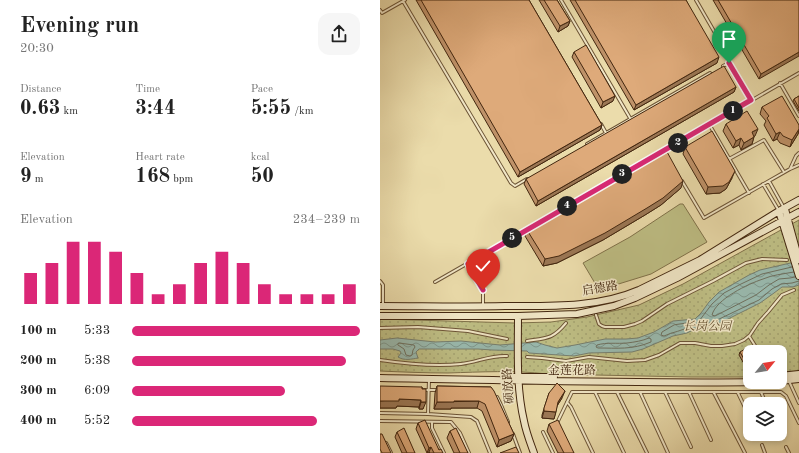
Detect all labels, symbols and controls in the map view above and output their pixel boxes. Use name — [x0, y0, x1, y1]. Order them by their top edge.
button: share — [318, 13, 360, 55]
text: Evening run — [20, 15, 139, 37]
pin — [712, 22, 746, 63]
icon: arrive — [718, 28, 740, 50]
text: 20:30 — [20, 42, 54, 55]
text: Distance — [20, 84, 61, 95]
text: Time — [135, 84, 160, 95]
text: Pace — [251, 84, 273, 95]
text: 0.63 — [20, 99, 60, 119]
text: 3:44 — [135, 99, 176, 119]
text: 5:55 — [251, 99, 291, 119]
pin: 1 — [723, 101, 743, 121]
text: 1 — [730, 105, 736, 116]
text: km — [60, 106, 78, 117]
text: /km — [291, 106, 314, 117]
pin: 2 — [668, 133, 688, 153]
text: 2 — [675, 137, 681, 148]
text: Elevation — [20, 152, 65, 163]
text: Heart rate — [135, 152, 185, 163]
text: kcal — [251, 152, 270, 163]
pin: 3 — [612, 164, 632, 184]
text: 9 — [20, 167, 32, 187]
text: 168 — [135, 167, 170, 187]
text: 50 — [251, 167, 274, 187]
text: 3 — [619, 168, 625, 179]
text: m — [32, 174, 43, 185]
text: bpm — [170, 174, 193, 185]
pin: 4 — [557, 196, 577, 216]
text: 4 — [564, 200, 570, 211]
text: Elevation — [20, 213, 73, 226]
text: 234–239 m — [293, 213, 360, 226]
pin: 5 — [502, 228, 522, 248]
text: 5 — [509, 232, 515, 243]
pin — [466, 249, 500, 290]
icon: check — [472, 255, 494, 277]
street label: 启德路 — [581, 278, 619, 298]
park label: 长岗公园 — [683, 319, 733, 333]
text: 100 m — [20, 324, 57, 337]
text: 5:33 — [84, 324, 110, 337]
north arrow — [743, 345, 787, 389]
map controls — [743, 345, 787, 441]
text: 200 m — [20, 354, 57, 367]
text: 5:38 — [84, 354, 110, 367]
street label: 金莲花路 — [548, 363, 596, 377]
street label: 硕放路 — [500, 368, 516, 405]
text: 300 m — [20, 384, 57, 397]
text: 6:09 — [84, 384, 110, 397]
button: layers — [743, 397, 787, 441]
text: 400 m — [20, 414, 57, 427]
text: 5:52 — [84, 414, 110, 427]

